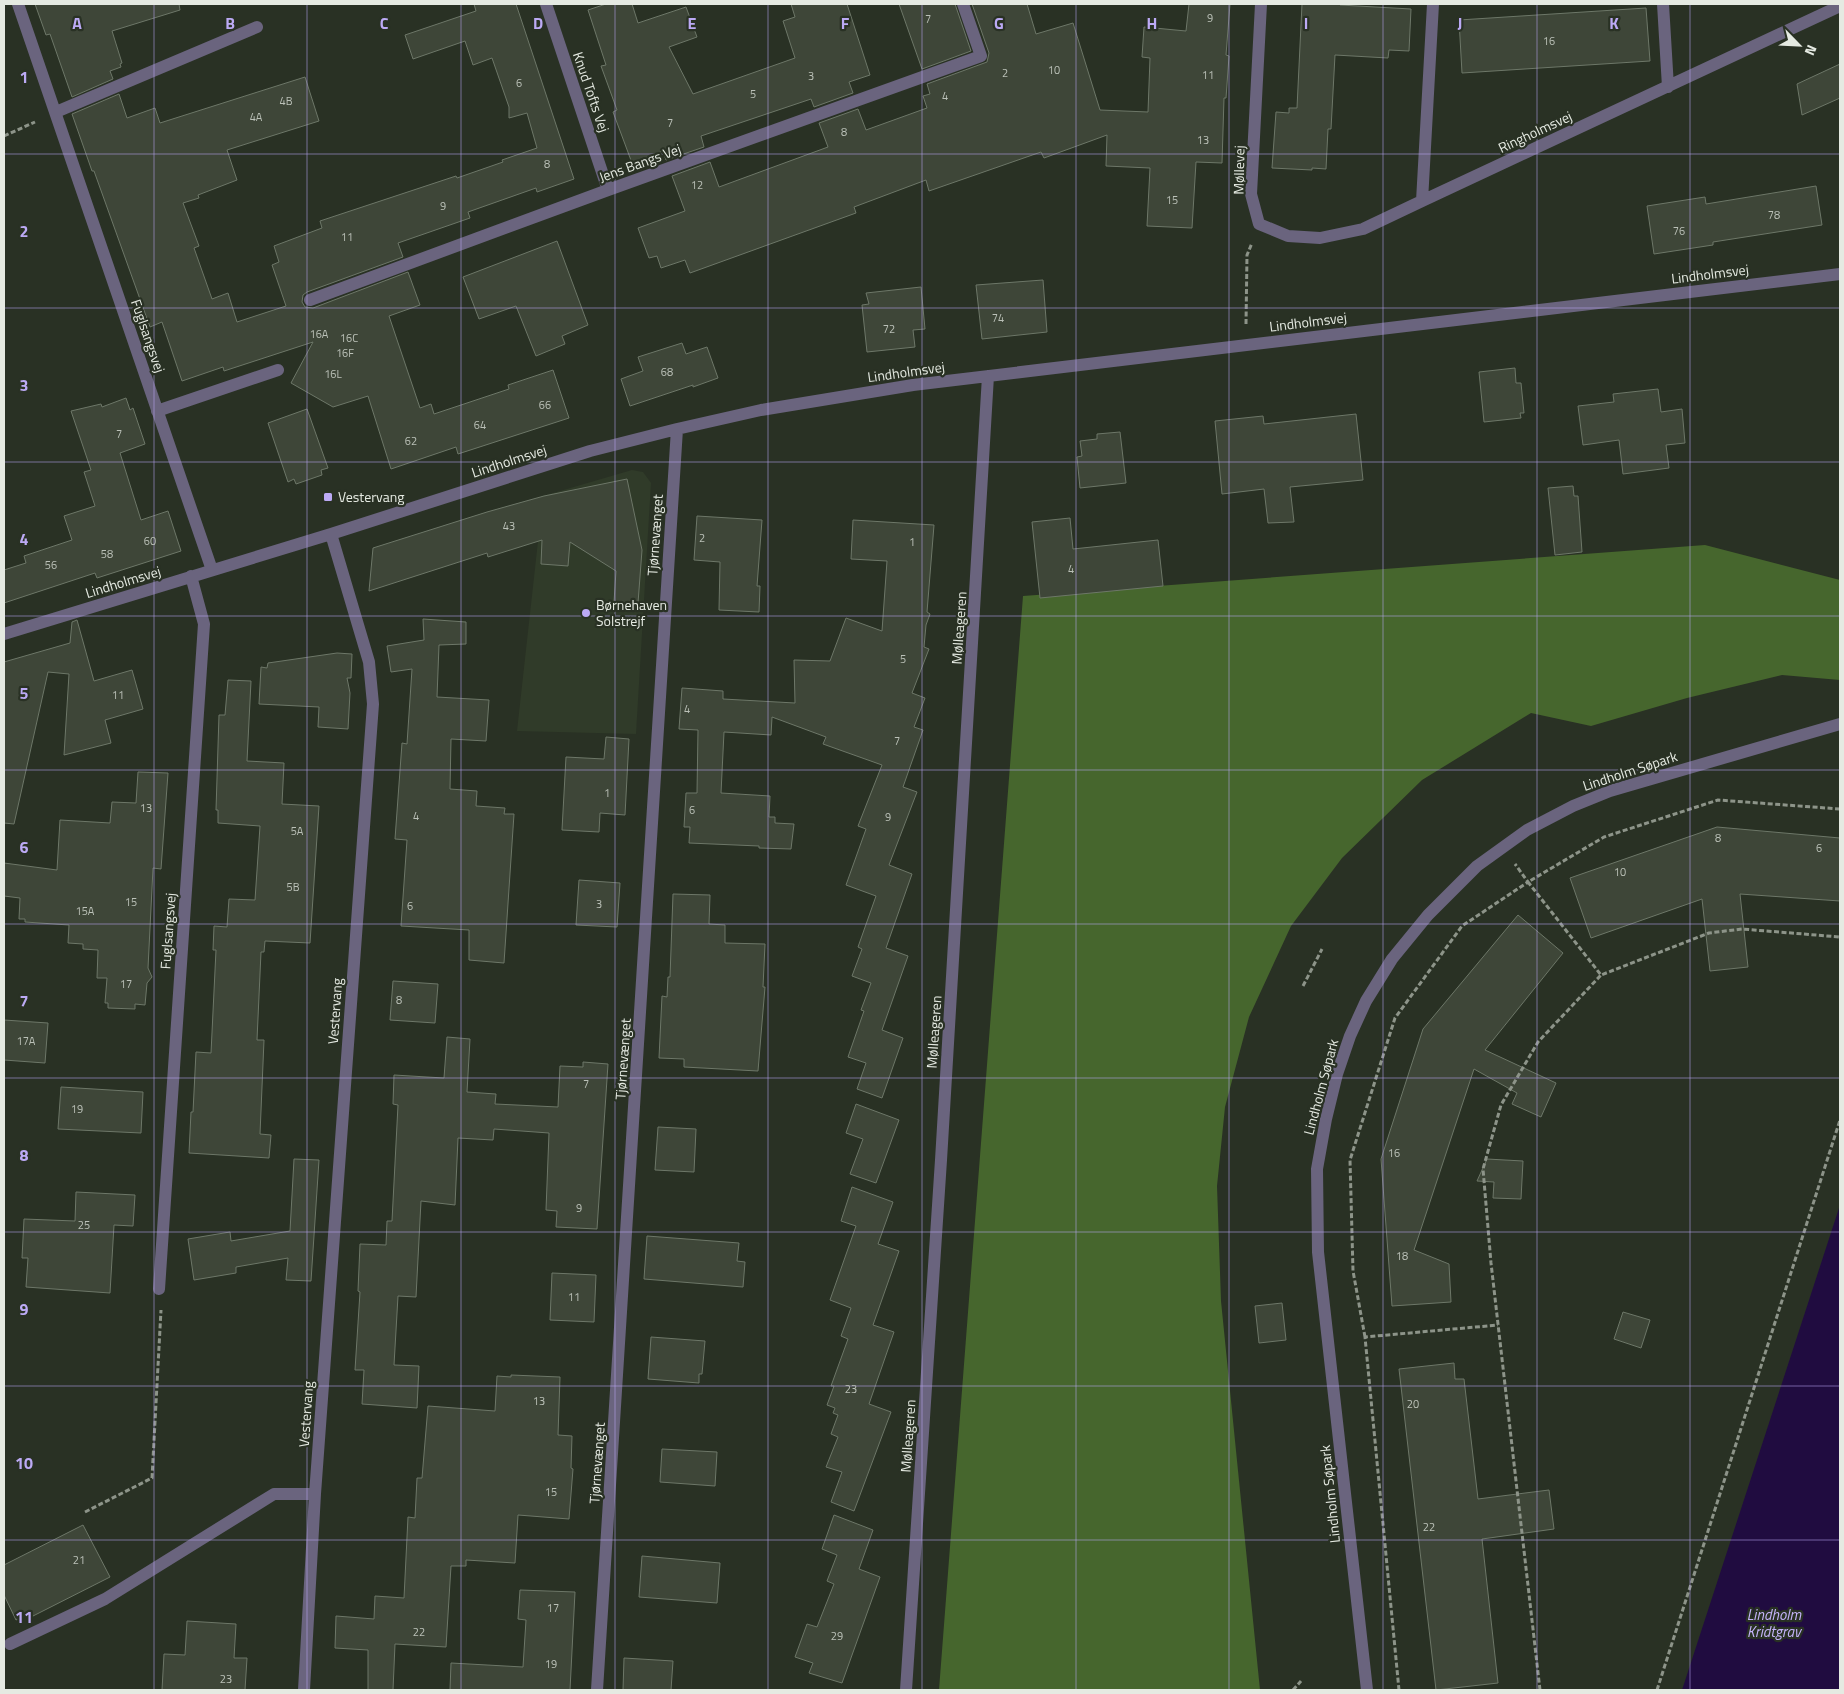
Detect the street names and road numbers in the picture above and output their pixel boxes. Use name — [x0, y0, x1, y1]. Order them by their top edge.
street label: Knud Tofts Vej — [568, 49, 615, 135]
street label: Ringholmsvej — [1494, 105, 1575, 158]
street label: Jens Bangs Vej — [596, 138, 684, 187]
street label: Møllevej — [1228, 145, 1249, 195]
street label: Lindholmsvej — [1670, 258, 1750, 289]
street label: Fuglsangsvej — [126, 296, 171, 375]
street label: Lindholmsvej — [1268, 306, 1348, 337]
street label: Lindholmsvej — [866, 356, 946, 387]
street label: Lindholmsvej — [469, 439, 549, 483]
street label: Tjørnevænget — [641, 493, 668, 576]
street label: Lindholmsvej — [83, 560, 163, 603]
street label: Mølleageren — [945, 591, 972, 665]
street label: Lindholm Søpark — [1580, 745, 1680, 796]
street label: Fuglsangsvej — [154, 892, 181, 970]
street label: Vestervang — [322, 977, 347, 1045]
street label: Mølleageren — [920, 995, 947, 1069]
street label: Tjørnevænget — [609, 1017, 636, 1100]
street label: Lindholm Søpark — [1298, 1036, 1343, 1137]
street label: Vestervang — [293, 1380, 318, 1448]
street label: Mølleageren — [894, 1399, 921, 1473]
street label: Tjørnevænget — [583, 1421, 610, 1504]
street label: Lindholm Søpark — [1314, 1444, 1345, 1544]

